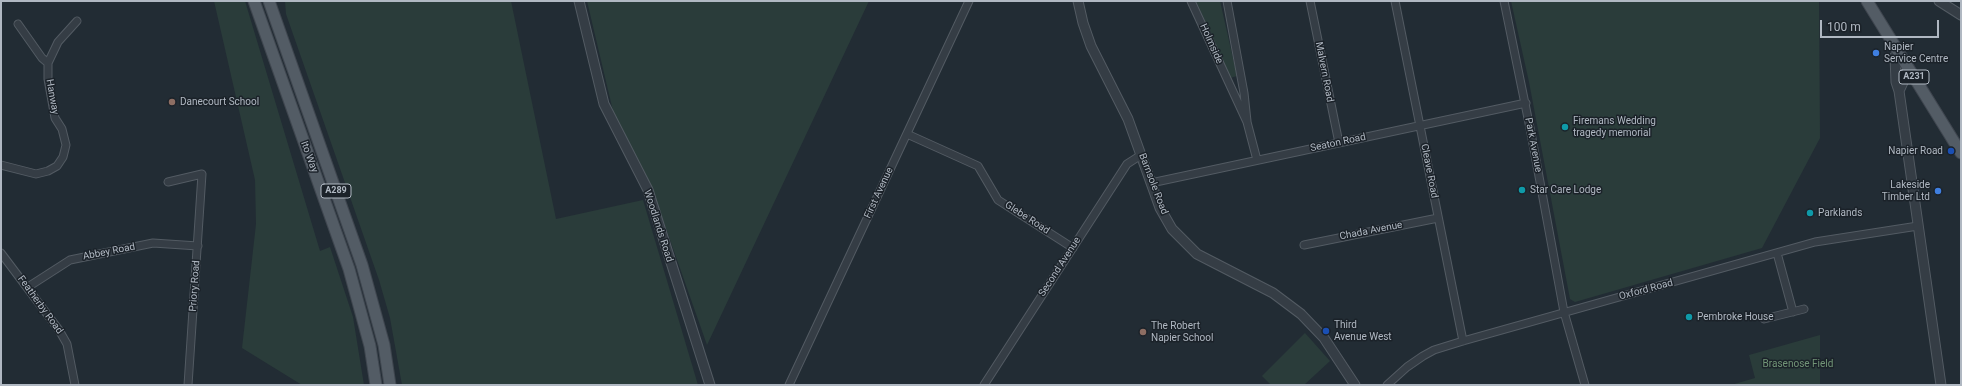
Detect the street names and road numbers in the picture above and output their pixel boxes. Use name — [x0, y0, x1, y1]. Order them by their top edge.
street label: Holmside — [1197, 22, 1225, 66]
street label: Malvern Road — [1312, 41, 1336, 103]
road number: A231 — [1899, 70, 1929, 84]
street label: Hanway — [43, 78, 61, 116]
street label: Park Avenue — [1522, 117, 1544, 173]
street label: Seaton Road — [1309, 131, 1367, 155]
street label: Ito Way — [298, 139, 320, 175]
street label: Cleave Road — [1418, 143, 1440, 199]
street label: Barnsole Road — [1136, 152, 1170, 216]
street label: First Avenue — [862, 166, 896, 220]
road number: A289 — [321, 184, 351, 198]
street label: Woodlands Road — [641, 188, 675, 264]
street label: Glebe Road — [1002, 199, 1052, 237]
street label: Chada Avenue — [1339, 219, 1403, 243]
street label: Second Avenue — [1036, 235, 1084, 299]
street label: Abbey Road — [82, 241, 136, 263]
street label: Priory Road — [187, 260, 203, 312]
street label: Featherby Road — [15, 273, 65, 337]
street label: Oxford Road — [1618, 277, 1674, 303]

